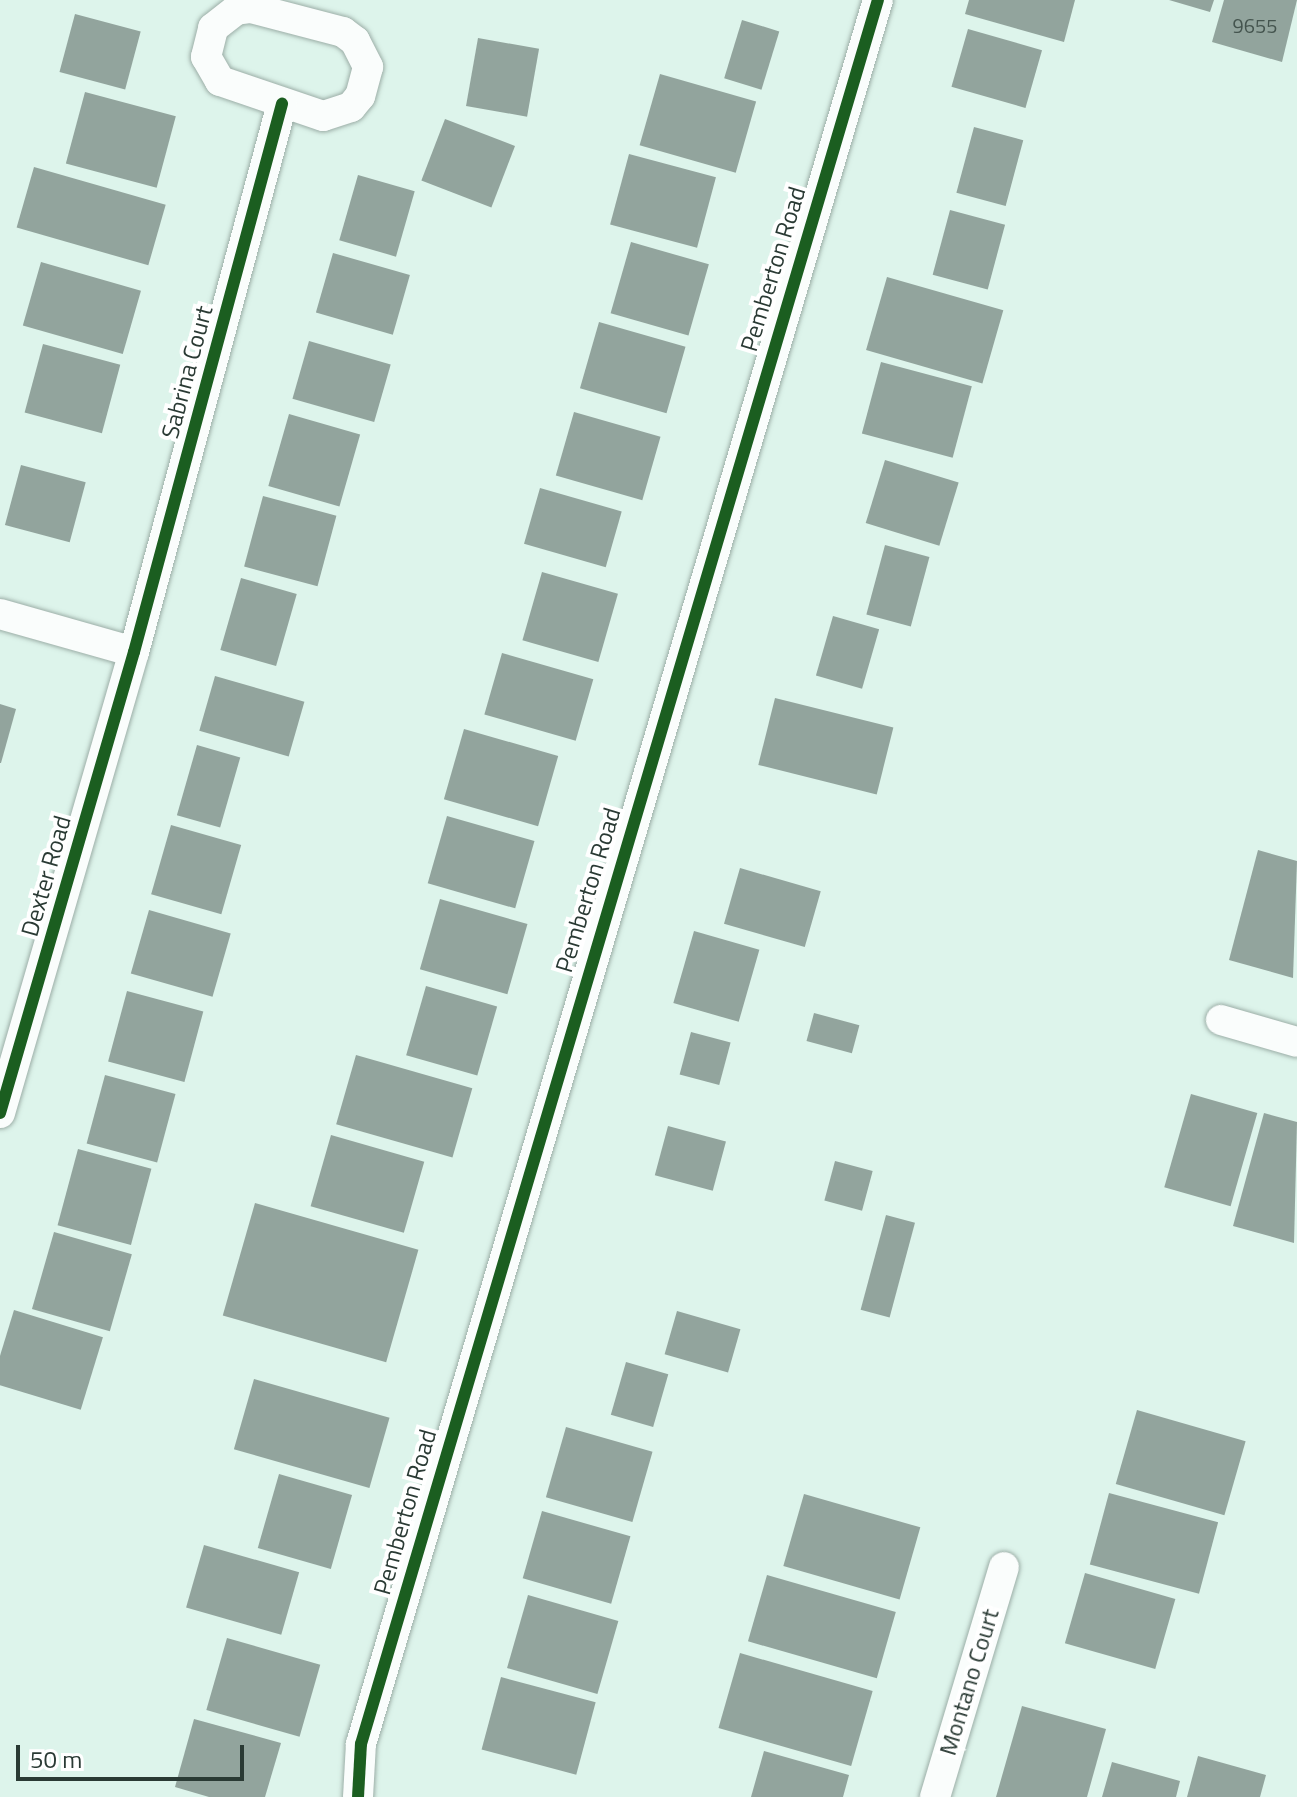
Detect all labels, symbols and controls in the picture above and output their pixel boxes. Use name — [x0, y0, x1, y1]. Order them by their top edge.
house number: 9655 — [1233, 13, 1277, 37]
street label: Pemberton Road — [734, 183, 812, 355]
street label: Sabrina Court — [155, 302, 219, 442]
street label: Pemberton Road — [549, 804, 627, 976]
street label: Dexter Road — [15, 812, 77, 940]
street label: Pemberton Road — [368, 1426, 442, 1598]
street label: Montano Court — [933, 1605, 1005, 1759]
scale bar — [20, 1729, 248, 1779]
text: 50 m — [30, 1741, 82, 1777]

